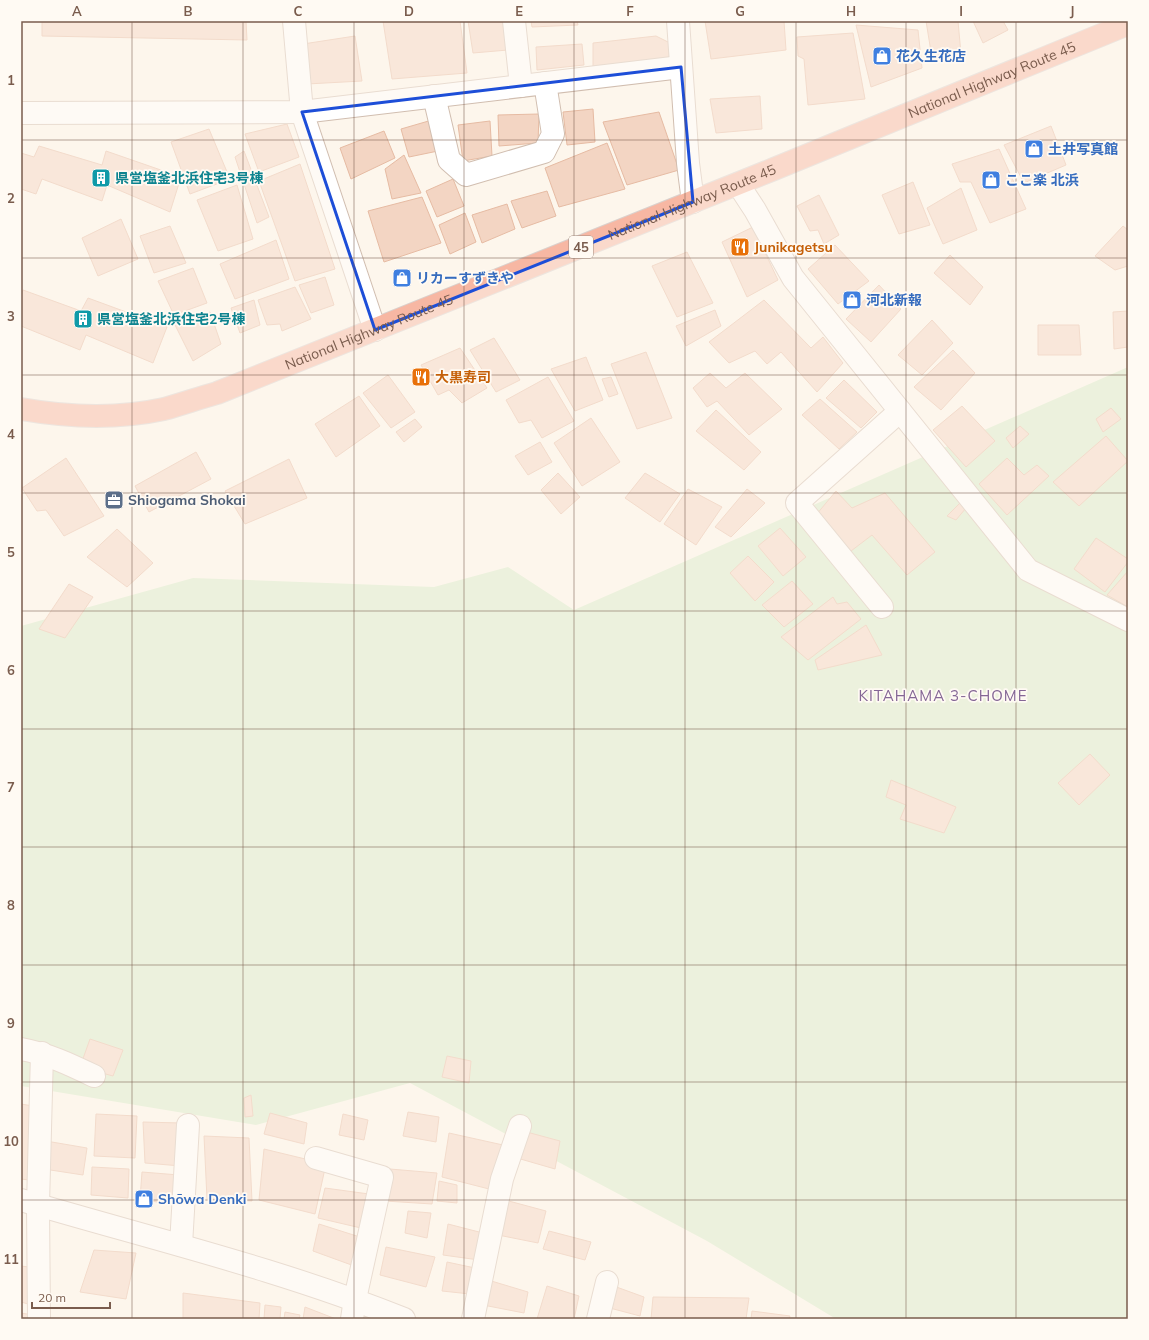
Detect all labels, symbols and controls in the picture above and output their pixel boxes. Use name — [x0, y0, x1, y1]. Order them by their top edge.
text: A — [72, 3, 82, 19]
text: B — [184, 3, 193, 19]
text: C — [294, 3, 303, 19]
text: D — [404, 3, 414, 19]
text: E — [515, 3, 523, 19]
text: F — [626, 3, 634, 19]
text: G — [735, 3, 745, 19]
text: H — [846, 3, 856, 19]
text: I — [959, 3, 963, 19]
text: J — [1070, 3, 1074, 19]
street label: National Highway Route 45 — [905, 37, 1078, 122]
shop icon: 花久生花店 — [871, 45, 893, 67]
place label: 花久生花店 — [896, 47, 966, 65]
text: 1 — [7, 72, 15, 88]
shop icon: 土井写真館 — [1023, 138, 1045, 160]
place label: 土井写真館 — [1048, 140, 1118, 158]
street label: National Highway Route 45 — [605, 160, 778, 244]
building icon: 県営塩釜北浜住宅3号棟 — [90, 167, 112, 189]
place label: 県営塩釜北浜住宅3号棟 — [115, 169, 263, 187]
shop icon: ここ楽 北浜 — [980, 169, 1002, 191]
place label: ここ楽 北浜 — [1005, 171, 1079, 189]
text: 2 — [7, 190, 15, 206]
road number: 45 — [569, 236, 593, 258]
restaurant icon: Junikagetsu — [729, 236, 751, 258]
place label: Junikagetsu — [754, 238, 833, 256]
shop icon: リカーすずきや — [391, 267, 413, 289]
place label: リカーすずきや — [416, 269, 514, 287]
shop icon: 河北新報 — [841, 289, 863, 311]
street label: National Highway Route 45 — [282, 290, 456, 374]
place label: 河北新報 — [866, 291, 922, 309]
text: 3 — [7, 308, 15, 324]
building icon: 県営塩釜北浜住宅2号棟 — [72, 308, 94, 330]
place label: 県営塩釜北浜住宅2号棟 — [97, 310, 245, 328]
restaurant icon: 大黒寿司 — [410, 366, 432, 388]
place label: 大黒寿司 — [435, 368, 491, 386]
text: 4 — [7, 426, 15, 442]
office icon: Shiogama Shokai — [103, 489, 125, 511]
place label: Shiogama Shokai — [128, 491, 246, 509]
text: 5 — [7, 544, 15, 560]
text: 6 — [7, 662, 15, 678]
district label: KITAHAMA 3-CHOME — [858, 686, 1028, 705]
text: 7 — [7, 779, 15, 795]
text: 8 — [7, 897, 15, 913]
text: 9 — [7, 1015, 15, 1031]
text: 10 — [3, 1133, 19, 1149]
shop icon: Shōwa Denki — [133, 1188, 155, 1210]
place label: Shōwa Denki — [158, 1190, 247, 1208]
text: 11 — [3, 1251, 19, 1267]
scale bar — [32, 1284, 110, 1310]
text: 20 m — [38, 1290, 66, 1305]

